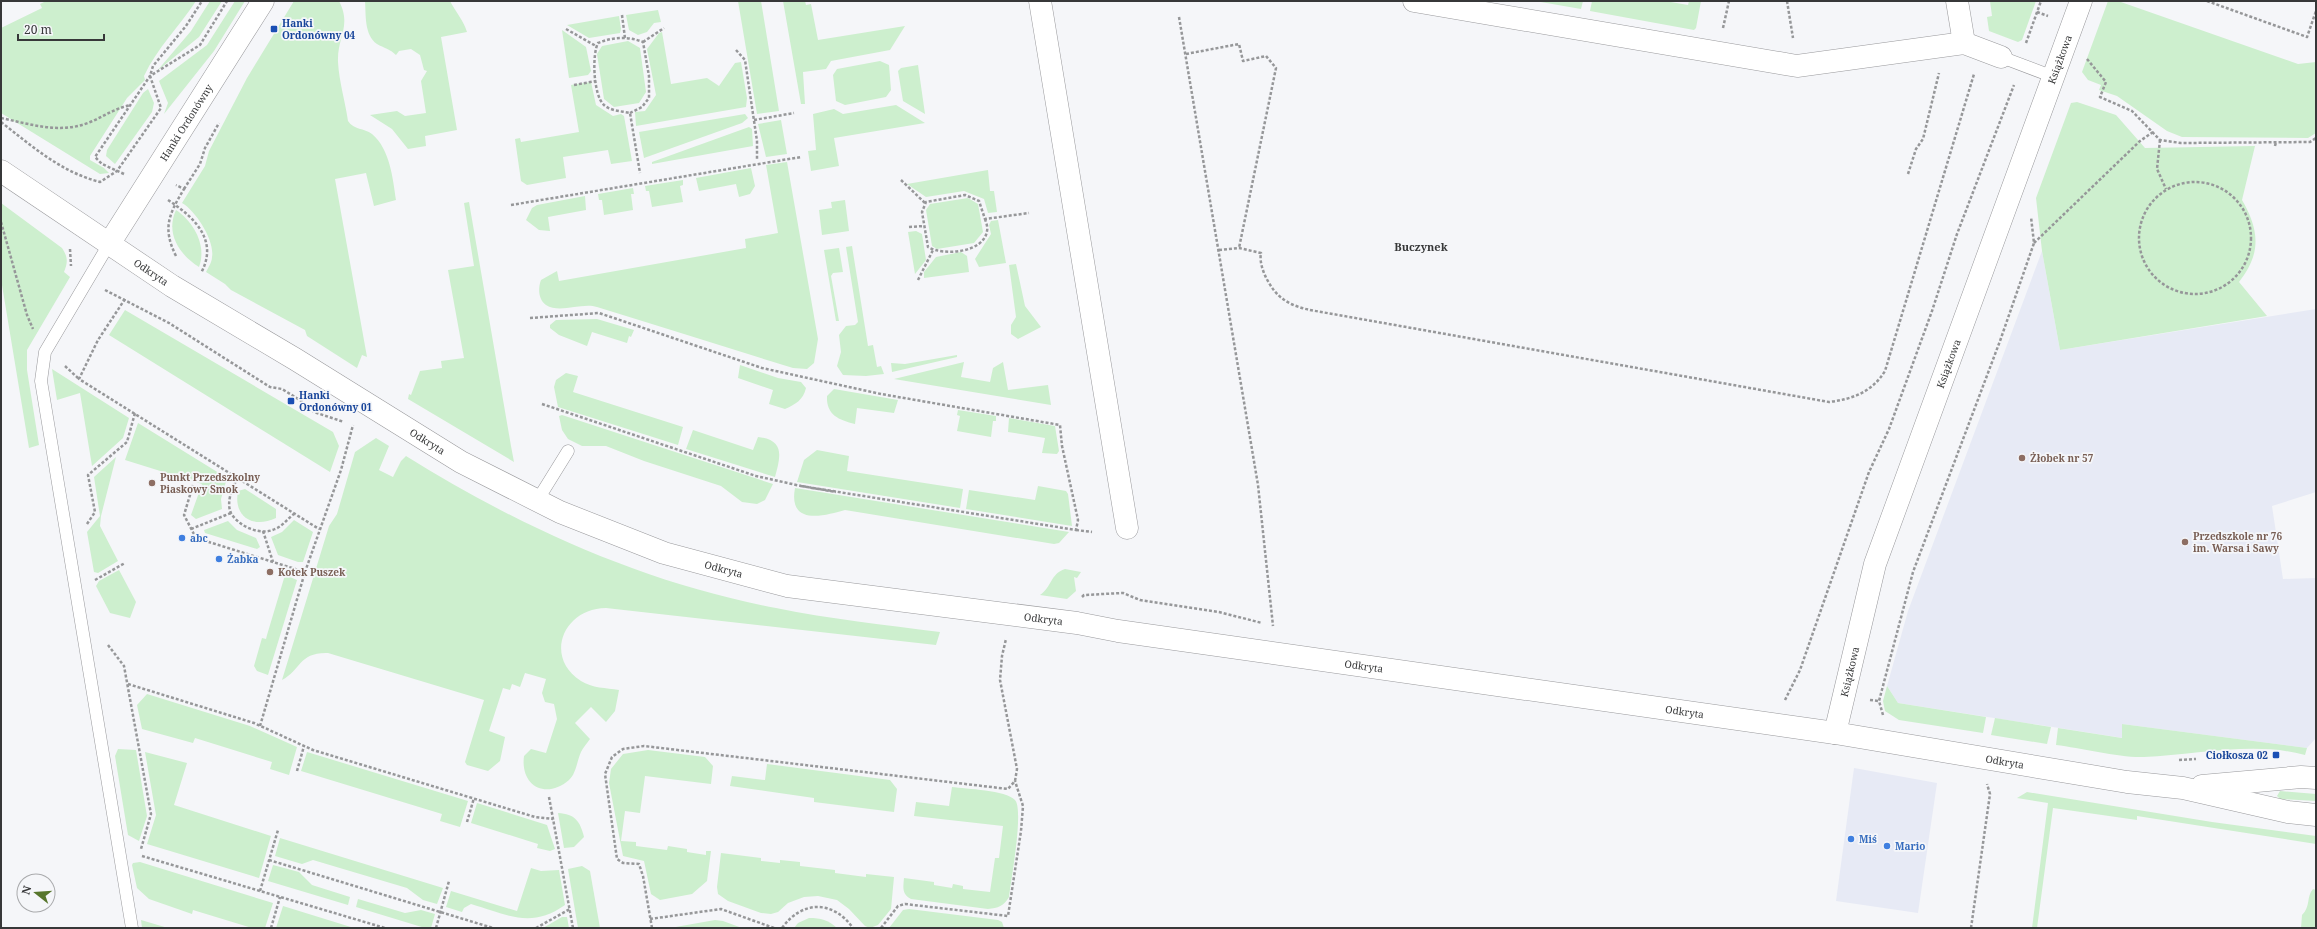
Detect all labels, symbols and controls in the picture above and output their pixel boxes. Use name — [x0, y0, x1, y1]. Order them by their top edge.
scale bar — [18, 16, 104, 42]
place label: Hanki Ordonówny 04 — [282, 16, 356, 42]
text: 20 m — [24, 21, 52, 38]
marker: Hanki Ordonówny 04 — [269, 24, 279, 34]
street label: Książkowa — [2044, 33, 2075, 86]
street label: Hanki Ordonówny — [156, 81, 216, 164]
district label: Buczynek — [1394, 239, 1448, 254]
street label: Odkryta — [131, 255, 172, 289]
street label: Książkowa — [1933, 337, 1964, 390]
place label: Hanki Ordonówny 01 — [299, 388, 373, 414]
marker: Hanki Ordonówny 01 — [286, 396, 296, 406]
street label: Odkryta — [407, 425, 448, 458]
place label: Żłobek nr 57 — [2030, 451, 2094, 465]
marker: Żłobek nr 57 — [2017, 453, 2027, 463]
place label: Punkt Przedszkolny Piaskowy Smok — [160, 470, 260, 496]
marker: Punkt Przedszkolny Piaskowy Smok — [147, 478, 157, 488]
place label: Przedszkole nr 76 im. Warsa i Sawy — [2193, 529, 2283, 555]
place label: abc — [190, 531, 208, 545]
marker: abc — [177, 533, 187, 543]
marker: Przedszkole nr 76 im. Warsa i Sawy — [2180, 537, 2190, 547]
place label: Żabka — [227, 552, 259, 566]
marker: Żabka — [214, 554, 224, 564]
street label: Odkryta — [703, 557, 745, 581]
place label: Kotek Puszek — [278, 565, 346, 579]
marker: Kotek Puszek — [265, 567, 275, 577]
street label: Odkryta — [1023, 609, 1064, 628]
street label: Książkowa — [1837, 645, 1862, 698]
street label: Odkryta — [1344, 656, 1385, 676]
street label: Odkryta — [1664, 702, 1705, 721]
place label: Ciołkosza 02 — [2206, 748, 2268, 762]
marker: Ciołkosza 02 — [2271, 750, 2281, 760]
street label: Odkryta — [1984, 751, 2025, 772]
place label: Miś — [1859, 832, 1877, 846]
marker: Miś — [1846, 834, 1856, 844]
place label: Mario — [1895, 839, 1925, 853]
marker: Mario — [1882, 841, 1892, 851]
north arrow — [16, 873, 56, 913]
text: N — [18, 883, 34, 896]

